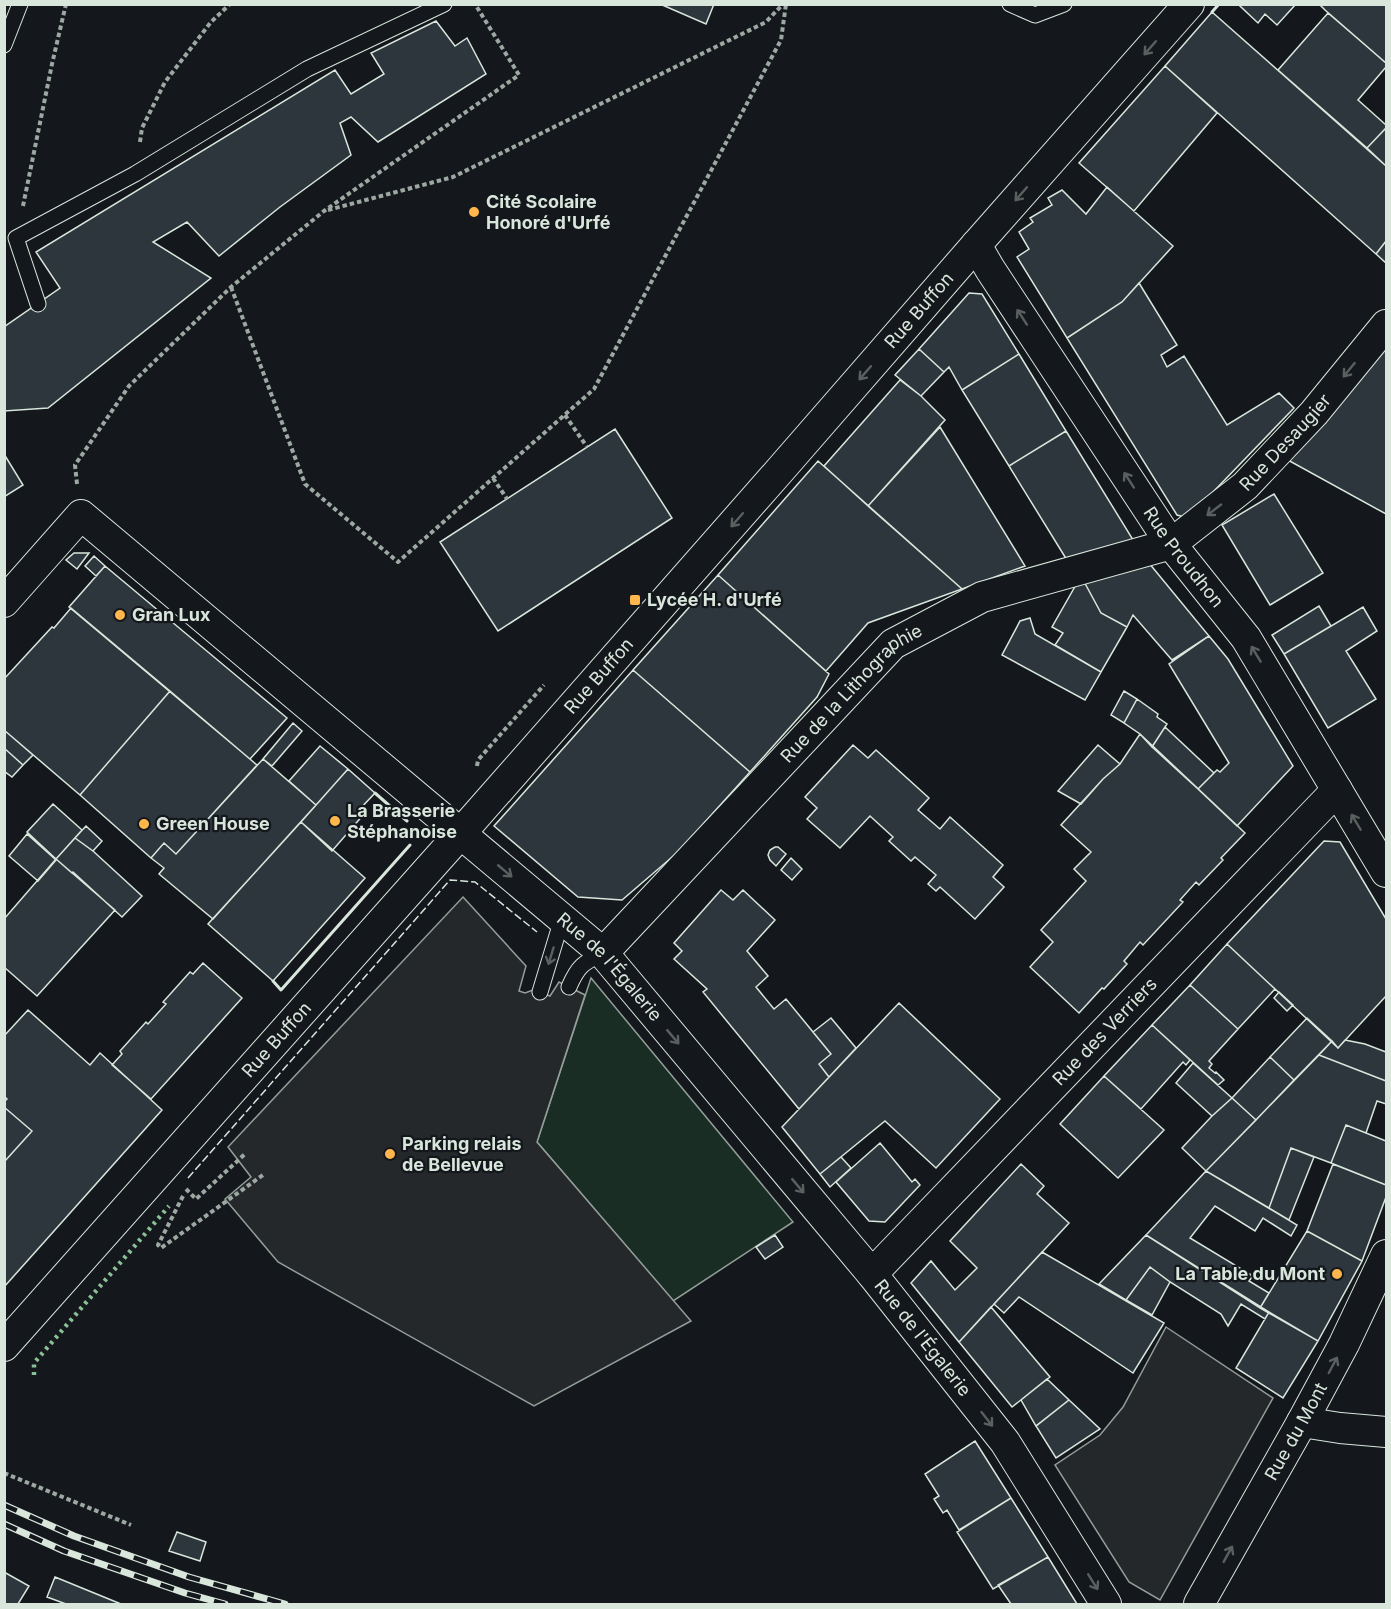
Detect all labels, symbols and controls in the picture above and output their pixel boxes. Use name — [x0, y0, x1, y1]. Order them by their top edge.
one-way arrow — [1143, 40, 1157, 55]
one-way arrow — [1014, 187, 1028, 202]
place label: Cité Scolaire Honoré d'Urfé — [486, 191, 611, 233]
marker: Cité Scolaire Honoré d'Urfé — [467, 205, 481, 219]
street label: Rue Buffon — [880, 268, 957, 352]
one-way arrow — [1016, 309, 1028, 326]
one-way arrow — [1343, 362, 1356, 378]
one-way arrow — [858, 365, 872, 380]
street label: Rue Desaugier — [1235, 390, 1335, 495]
one-way arrow — [1123, 472, 1135, 489]
street label: Rue Proudhon — [1139, 503, 1228, 611]
one-way arrow — [1206, 504, 1222, 517]
one-way arrow — [730, 512, 744, 527]
place label: Lycée H. d'Urfé — [647, 589, 782, 610]
marker: Lycée H. d'Urfé — [628, 593, 642, 607]
place label: Gran Lux — [132, 604, 211, 625]
marker: Gran Lux — [113, 608, 127, 622]
street label: Rue de la Lithographie — [776, 620, 925, 767]
street label: Rue Buffon — [560, 634, 637, 718]
one-way arrow — [1250, 646, 1262, 663]
place label: La Brasserie Stéphanoise — [347, 800, 457, 842]
place label: Green House — [156, 813, 270, 834]
marker: La Brasserie Stéphanoise — [328, 814, 342, 828]
one-way arrow — [1350, 814, 1362, 831]
marker: Green House — [137, 817, 151, 831]
one-way arrow — [497, 865, 513, 878]
street label: Rue de l'Égalerie — [553, 908, 667, 1025]
one-way arrow — [545, 946, 556, 965]
street label: Rue des Verriers — [1048, 973, 1161, 1090]
street label: Rue Buffon — [237, 997, 315, 1081]
one-way arrow — [666, 1029, 680, 1044]
place label: Parking relais de Bellevue — [402, 1133, 522, 1175]
marker: Parking relais de Bellevue — [383, 1147, 397, 1161]
one-way arrow — [792, 1178, 805, 1194]
place label: La Table du Mont — [1175, 1263, 1325, 1284]
marker: La Table du Mont — [1330, 1267, 1344, 1281]
street label: Rue de l'Égalerie — [870, 1275, 976, 1400]
one-way arrow — [1328, 1356, 1339, 1374]
street label: Rue du Mont — [1260, 1379, 1331, 1484]
one-way arrow — [980, 1410, 993, 1426]
one-way arrow — [1223, 1545, 1234, 1563]
one-way arrow — [1086, 1574, 1099, 1591]

